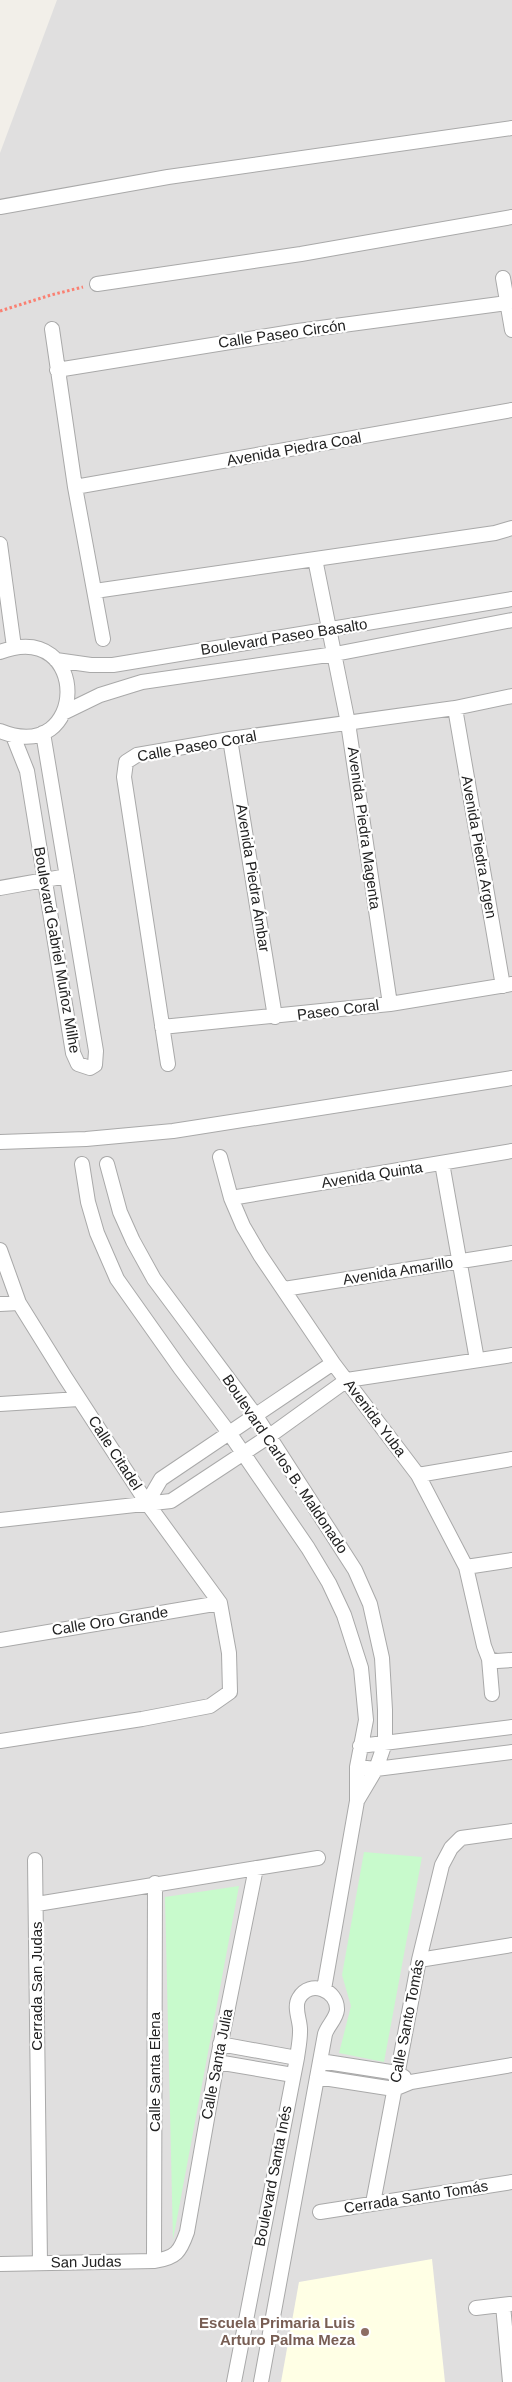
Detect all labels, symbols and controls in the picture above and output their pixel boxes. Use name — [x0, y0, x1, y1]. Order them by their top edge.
street label: Calle Paseo Circón — [217, 316, 347, 351]
street label: Avenida Piedra Coal — [225, 428, 363, 469]
street label: Boulevard Paseo Basalto — [199, 615, 368, 658]
street label: Calle Paseo Coral — [136, 727, 258, 764]
street label: Avenida Piedra Magenta — [345, 746, 384, 911]
street label: Avenida Piedra Argen — [459, 774, 500, 920]
street label: Avenida Piedra Ámbar — [233, 803, 274, 953]
street label: Boulevard Gabriel Muñoz Milhe — [31, 845, 84, 1054]
street label: Paseo Coral — [296, 996, 380, 1023]
street label: Avenida Quinta — [320, 1158, 424, 1191]
street label: Avenida Amarillo — [342, 1253, 454, 1288]
street label: Boulevard Carlos B. Maldonado — [219, 1371, 352, 1556]
street label: Avenida Yuba — [341, 1376, 410, 1460]
street label: Calle Citadel — [85, 1412, 146, 1493]
street label: Calle Oro Grande — [51, 1603, 169, 1638]
street label: Cerrada San Judas — [28, 1921, 45, 2051]
street label: Calle Santo Tomás — [386, 1958, 427, 2084]
street label: Calle Santa Julia — [197, 2006, 236, 2121]
street label: Calle Santa Elena — [146, 2011, 163, 2132]
street label: Boulevard Santa Inés — [250, 2104, 295, 2248]
street label: Cerrada Santo Tomás — [343, 2177, 489, 2216]
street label: San Judas — [50, 2252, 122, 2271]
place label: Escuela Primaria Luis Arturo Palma Meza — [199, 2314, 356, 2348]
marker: Escuela Primaria Luis Arturo Palma Meza — [359, 2326, 371, 2338]

